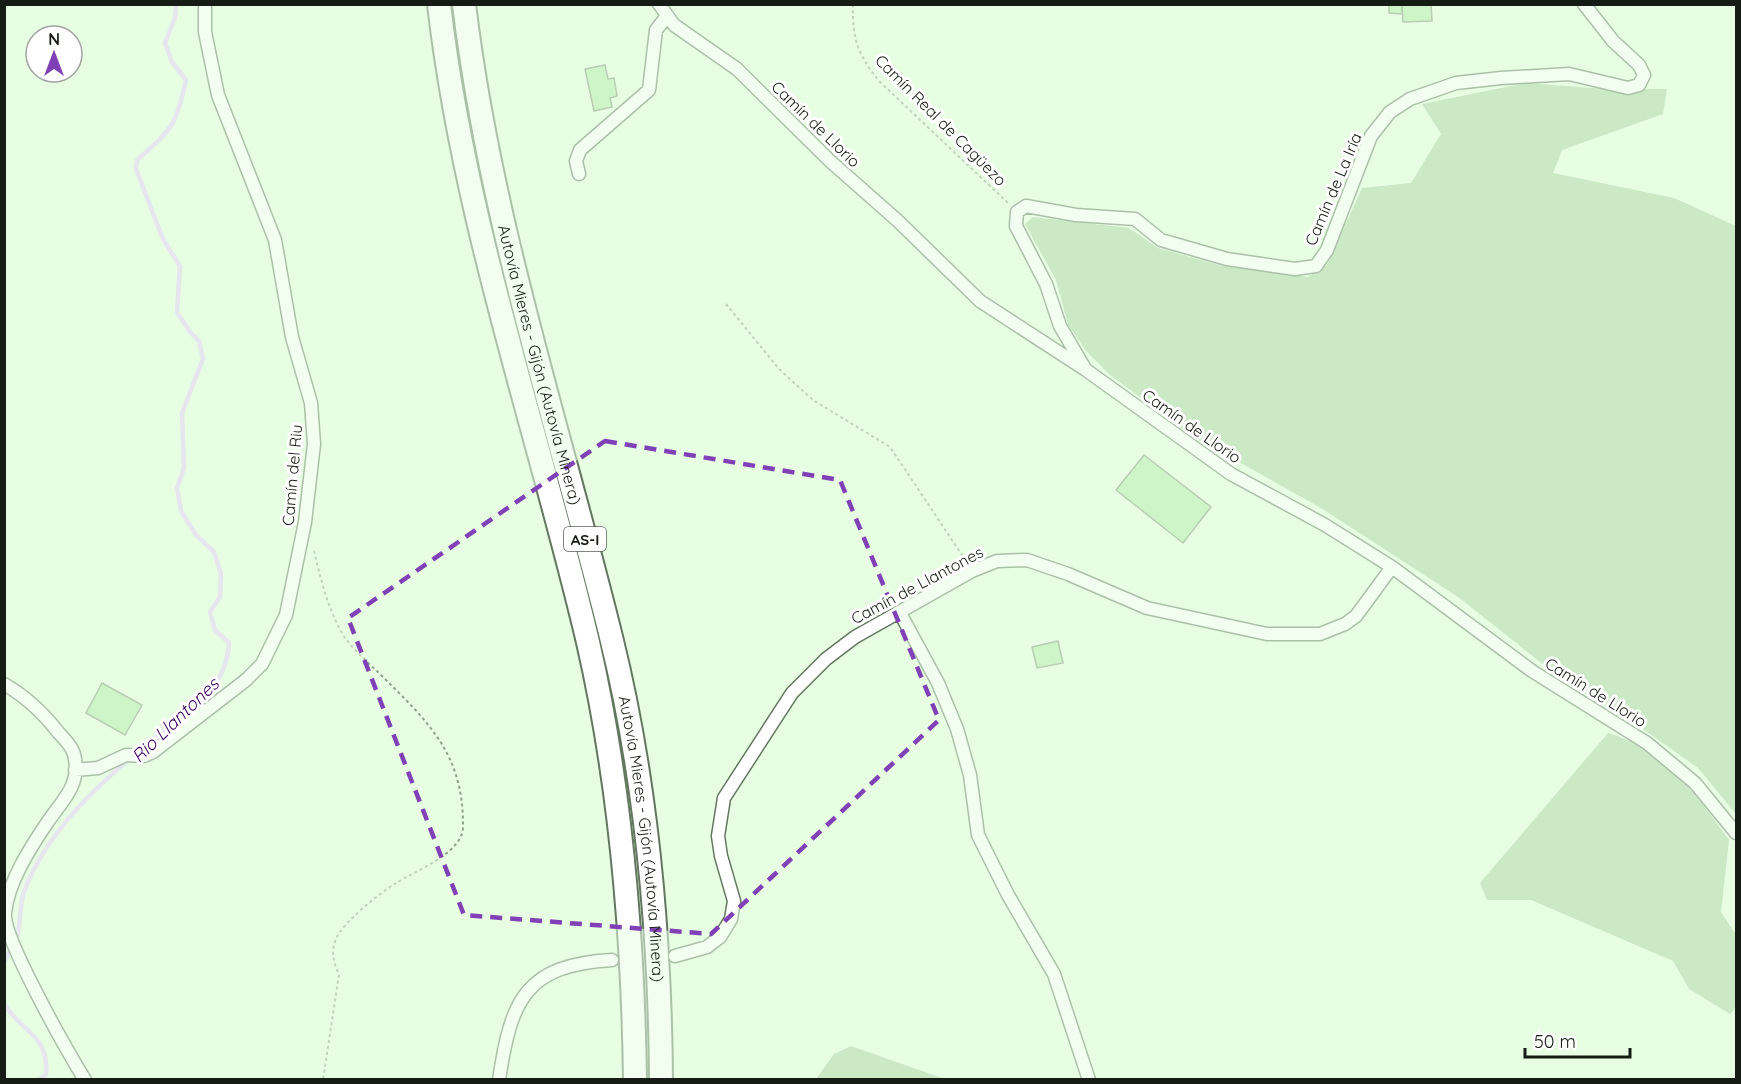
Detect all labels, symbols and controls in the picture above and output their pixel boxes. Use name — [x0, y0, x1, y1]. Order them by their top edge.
north arrow — [24, 24, 84, 84]
text: N — [48, 29, 60, 49]
street label: Camín Real de Cagüezo — [871, 50, 1011, 190]
street label: Camín de Llorio — [767, 77, 865, 171]
street label: Camín de La Iría — [1300, 130, 1366, 248]
street label: Autovía Mieres - Gijón (Autovía Minera) — [494, 223, 586, 507]
street label: Camín de Llorio — [1139, 385, 1245, 467]
street label: Camín del Riu — [278, 423, 306, 527]
road number: AS-I — [564, 527, 606, 551]
street label: Camín de Llantones — [847, 542, 987, 628]
street label: Camín de Llorio — [1542, 653, 1650, 731]
water label: Rio Llantones — [126, 672, 225, 767]
street label: Autovía Mieres - Gijón (Autovía Minera) — [615, 694, 668, 982]
scale bar — [1525, 1021, 1630, 1059]
text: 50 m — [1534, 1030, 1576, 1053]

